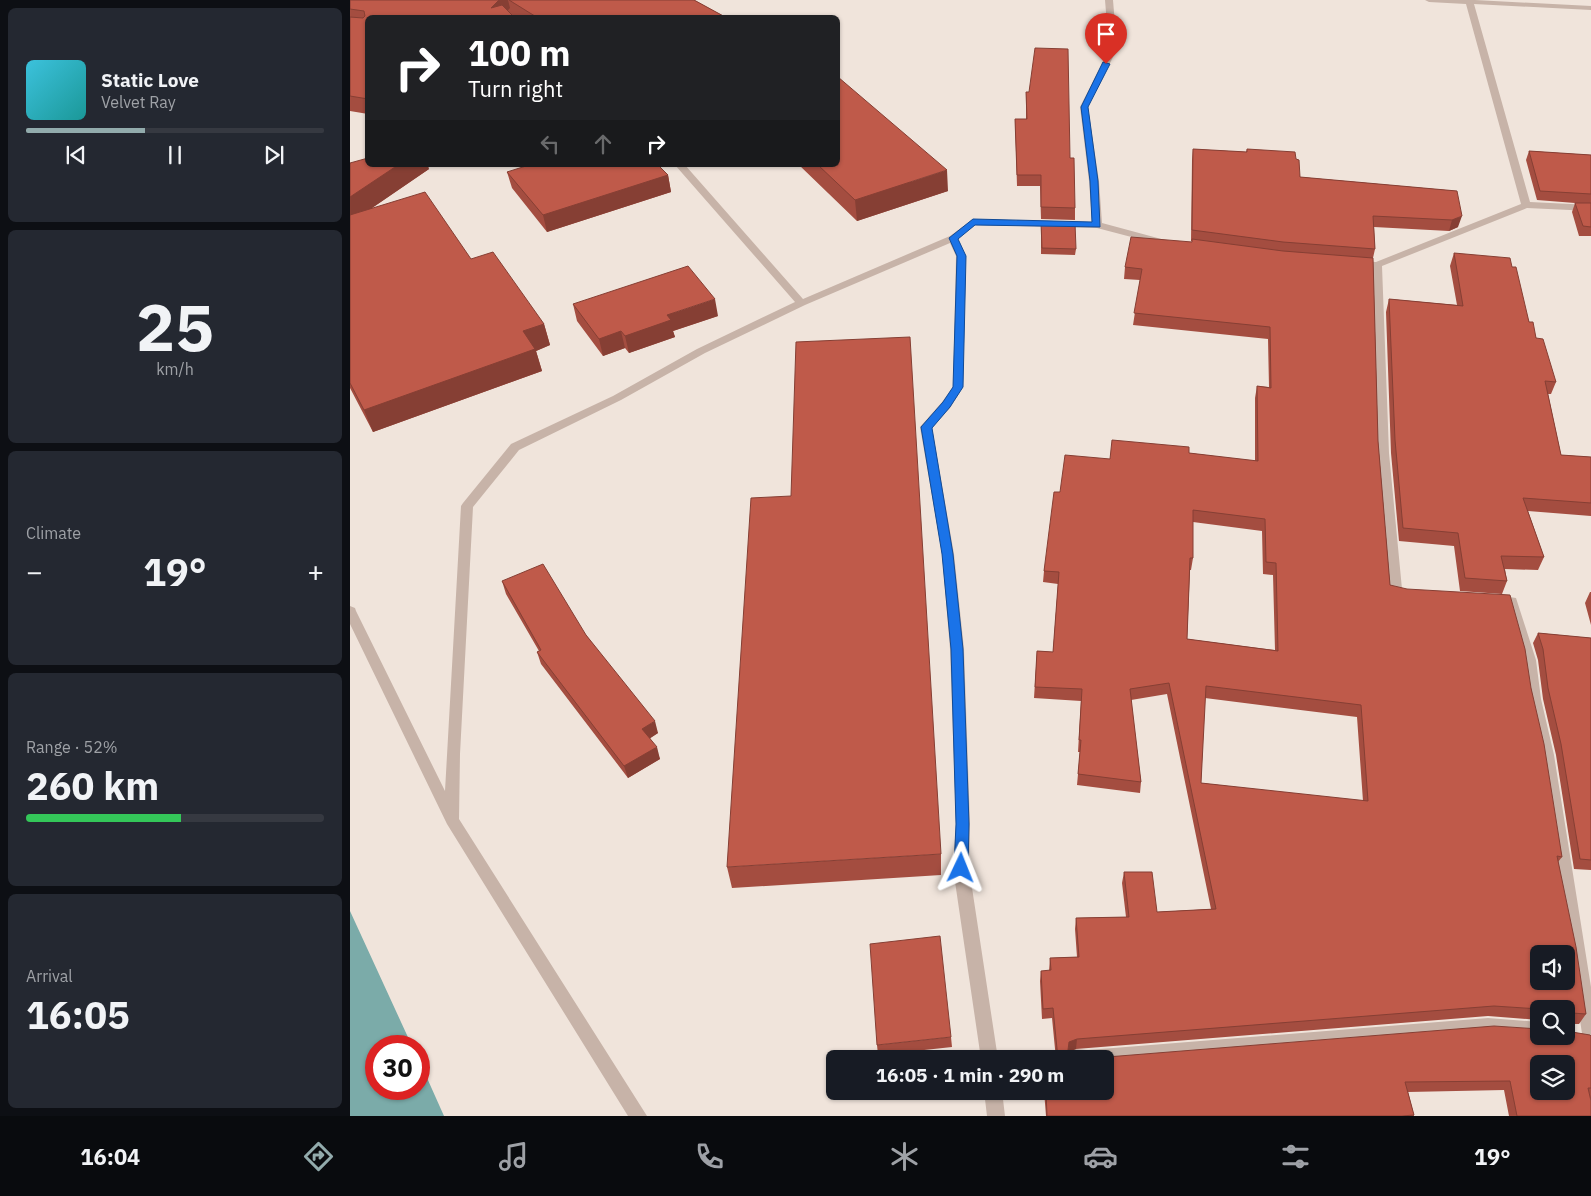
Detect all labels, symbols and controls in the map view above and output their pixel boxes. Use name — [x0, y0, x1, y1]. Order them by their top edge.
pin — [1085, 13, 1127, 64]
icon: arrive — [1092, 20, 1120, 48]
text: 100 m — [468, 30, 571, 76]
icon: right — [385, 35, 450, 100]
text: Static Love — [101, 68, 199, 92]
text: Turn right — [468, 74, 563, 103]
text: Velvet Ray — [101, 92, 176, 112]
icon: left — [536, 130, 564, 158]
icon: ahead — [589, 130, 617, 158]
icon: right — [642, 130, 670, 158]
icon: previous — [62, 141, 90, 169]
icon: pause — [161, 141, 189, 169]
icon: next — [260, 141, 288, 169]
text: 25 — [136, 284, 214, 369]
text: km/h — [156, 359, 194, 379]
text: Climate — [26, 523, 81, 543]
text: 19° — [143, 547, 207, 596]
text: − — [26, 553, 43, 590]
text: + — [307, 553, 324, 590]
text: Range · 52% — [26, 737, 118, 757]
text: 260 km — [26, 761, 159, 810]
position arrow — [934, 841, 986, 893]
map controls — [1530, 945, 1575, 1100]
button: sound — [1530, 945, 1575, 990]
text: Arrival — [26, 966, 73, 986]
text: 16:05 — [26, 990, 130, 1039]
button: search — [1530, 1000, 1575, 1045]
speed limit sign: 30 — [365, 1035, 430, 1100]
button: layers — [1530, 1055, 1575, 1100]
text: 16:05 · 1 min · 290 m — [876, 1063, 1064, 1087]
icon: directions — [301, 1139, 336, 1174]
icon: music — [496, 1139, 531, 1174]
icon: phone — [692, 1139, 727, 1174]
icon: climate — [887, 1139, 922, 1174]
icon: car — [1083, 1139, 1118, 1174]
icon: filters — [1278, 1139, 1313, 1174]
text: 16:04 — [80, 1142, 140, 1171]
text: 19° — [1474, 1142, 1511, 1171]

